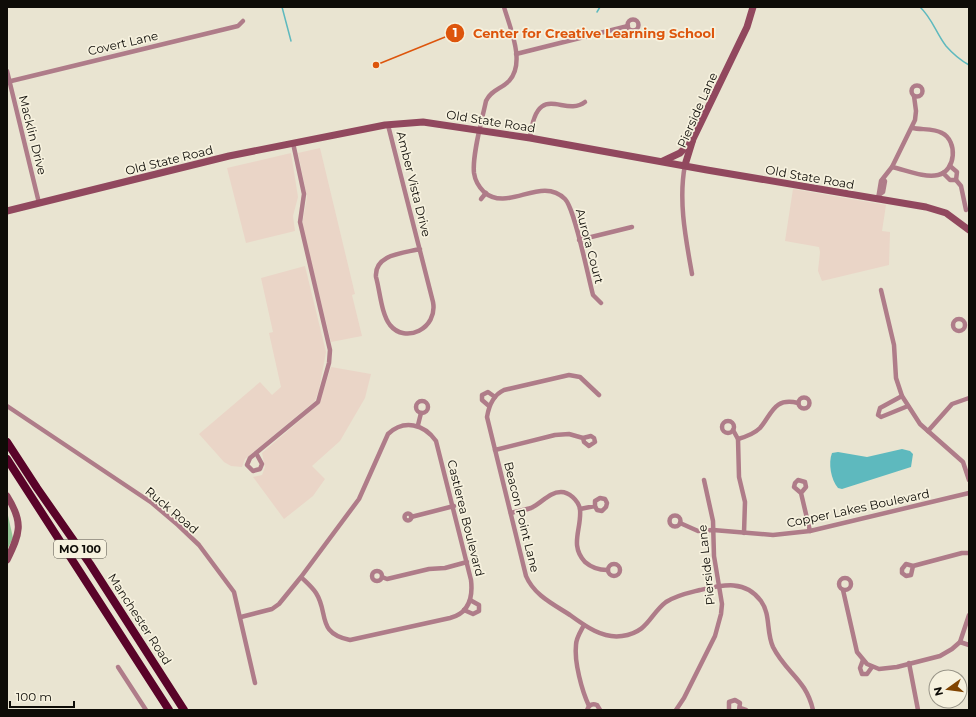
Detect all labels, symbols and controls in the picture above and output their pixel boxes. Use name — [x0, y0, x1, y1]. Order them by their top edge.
callout: Center for Creative Learning School — [445, 21, 723, 46]
text: 1 — [453, 25, 457, 40]
text: Center for Creative Learning School — [473, 25, 715, 41]
street label: Covert Lane — [86, 28, 160, 58]
street label: Pierside Lane — [674, 70, 720, 150]
street label: Macklin Drive — [16, 94, 50, 176]
street label: Old State Road — [445, 107, 537, 135]
street label: Amber Vista Drive — [394, 130, 434, 238]
street label: Old State Road — [123, 142, 215, 178]
street label: Old State Road — [764, 162, 856, 192]
street label: Aurora Court — [573, 207, 607, 285]
street label: Castlerea Boulevard — [444, 458, 488, 578]
street label: Beacon Point Lane — [501, 460, 543, 574]
street label: Ruck Road — [142, 483, 202, 537]
street label: Copper Lakes Boulevard — [785, 486, 931, 530]
street label: Pierside Lane — [694, 524, 718, 606]
road number: MO 100 — [54, 540, 106, 558]
street label: Manchester Road — [105, 571, 175, 667]
north arrow — [928, 669, 968, 709]
scale bar — [10, 683, 74, 709]
text: N — [930, 685, 946, 697]
text: 100 m — [16, 689, 52, 704]

